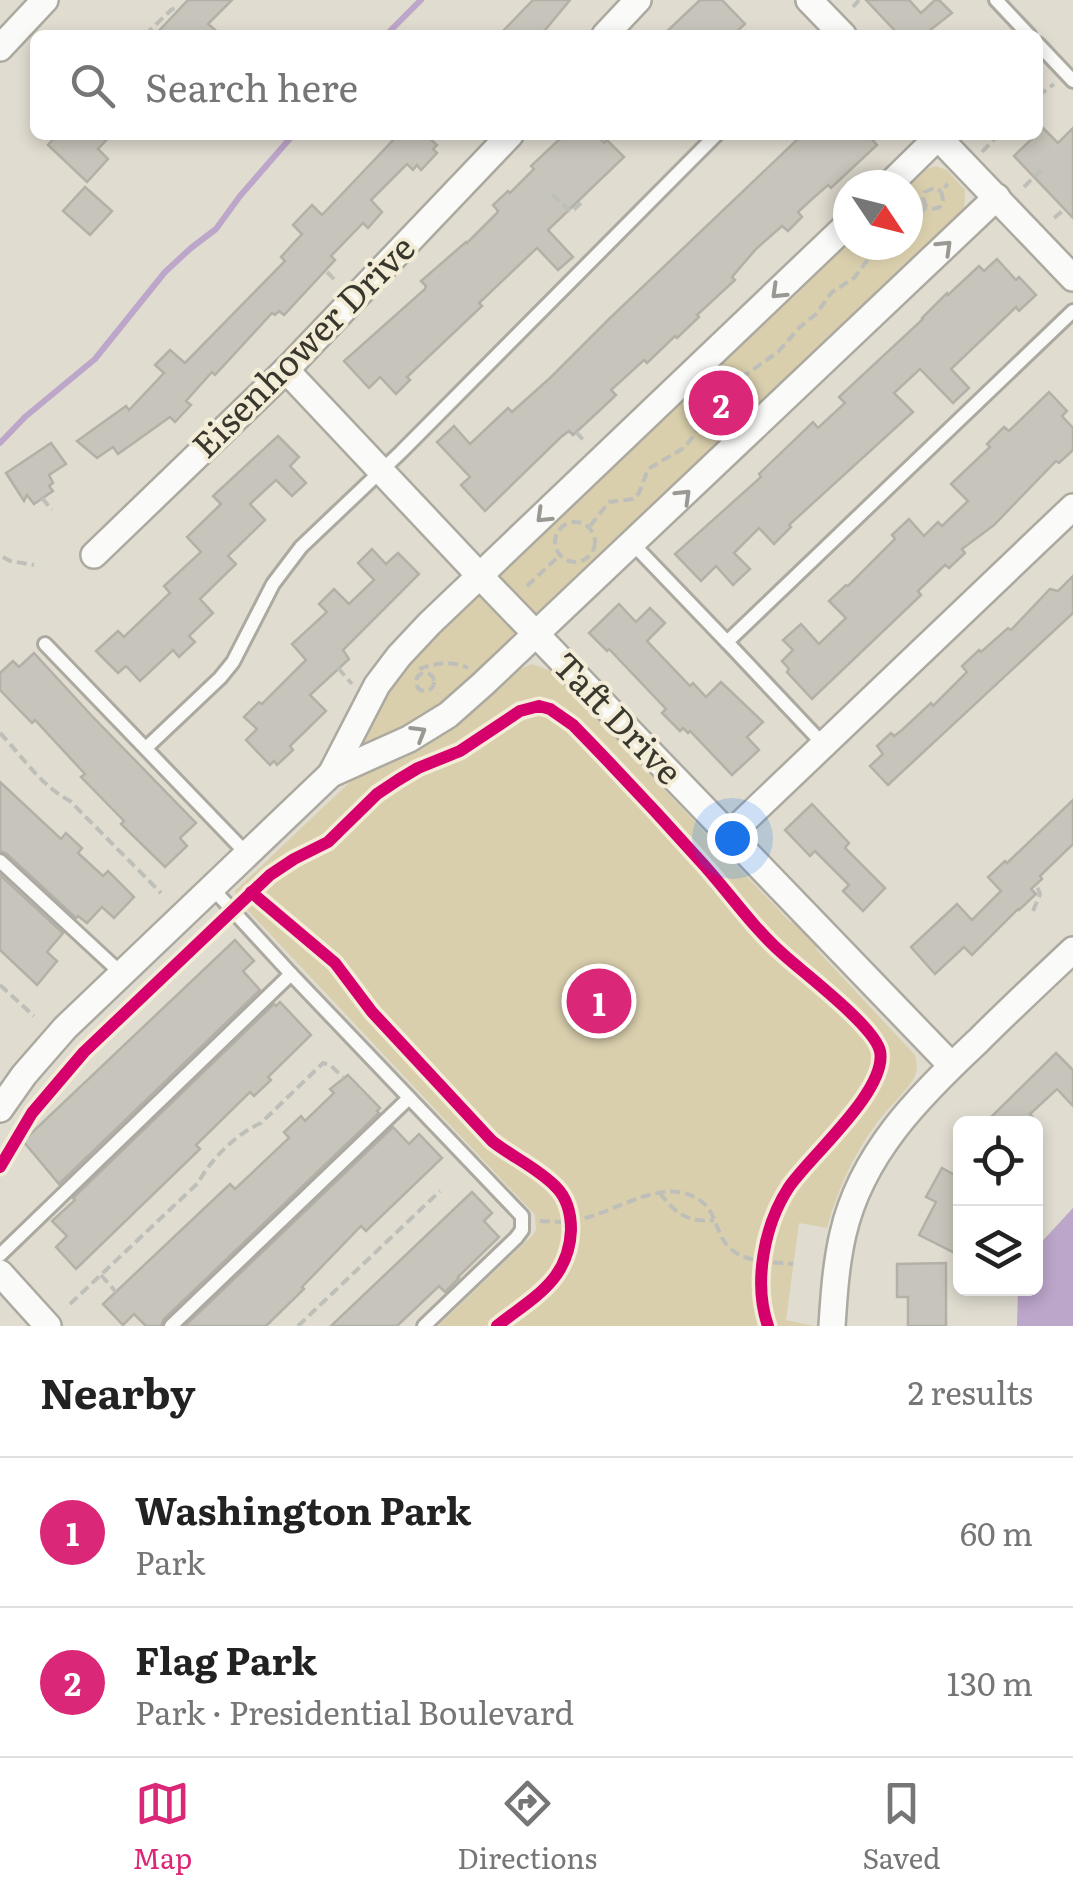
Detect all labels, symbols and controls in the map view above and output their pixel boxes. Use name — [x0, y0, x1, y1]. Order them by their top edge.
search box — [30, 30, 1043, 140]
text: Search here — [145, 57, 358, 114]
icon: search — [65, 58, 120, 113]
north arrow — [833, 170, 923, 260]
street label: Eisenhower Drive — [179, 222, 425, 468]
one-way arrow — [933, 241, 951, 259]
one-way arrow — [771, 280, 789, 298]
pin: 2 — [688, 366, 754, 440]
one-way arrow — [672, 490, 691, 508]
one-way arrow — [536, 505, 554, 523]
street label: Taft Drive — [542, 639, 696, 795]
one-way arrow — [408, 726, 426, 745]
your location — [707, 813, 758, 864]
pin: 1 — [566, 964, 632, 1038]
map controls — [953, 1116, 1043, 1296]
button: locate — [953, 1116, 1043, 1206]
button: layers — [953, 1206, 1043, 1296]
text: Nearby — [40, 1360, 196, 1422]
text: 2 results — [908, 1367, 1033, 1415]
text: Washington Park — [135, 1480, 471, 1537]
text: 1 — [66, 1508, 79, 1556]
text: 60 m — [960, 1508, 1033, 1556]
text: Park — [135, 1537, 205, 1585]
text: Flag Park — [135, 1630, 317, 1687]
text: 2 — [64, 1658, 81, 1706]
text: 130 m — [947, 1658, 1033, 1706]
text: Park · Presidential Boulevard — [135, 1687, 574, 1735]
tab: Map — [133, 1776, 192, 1878]
tab: Directions — [457, 1776, 597, 1878]
tab: Saved — [862, 1776, 940, 1878]

